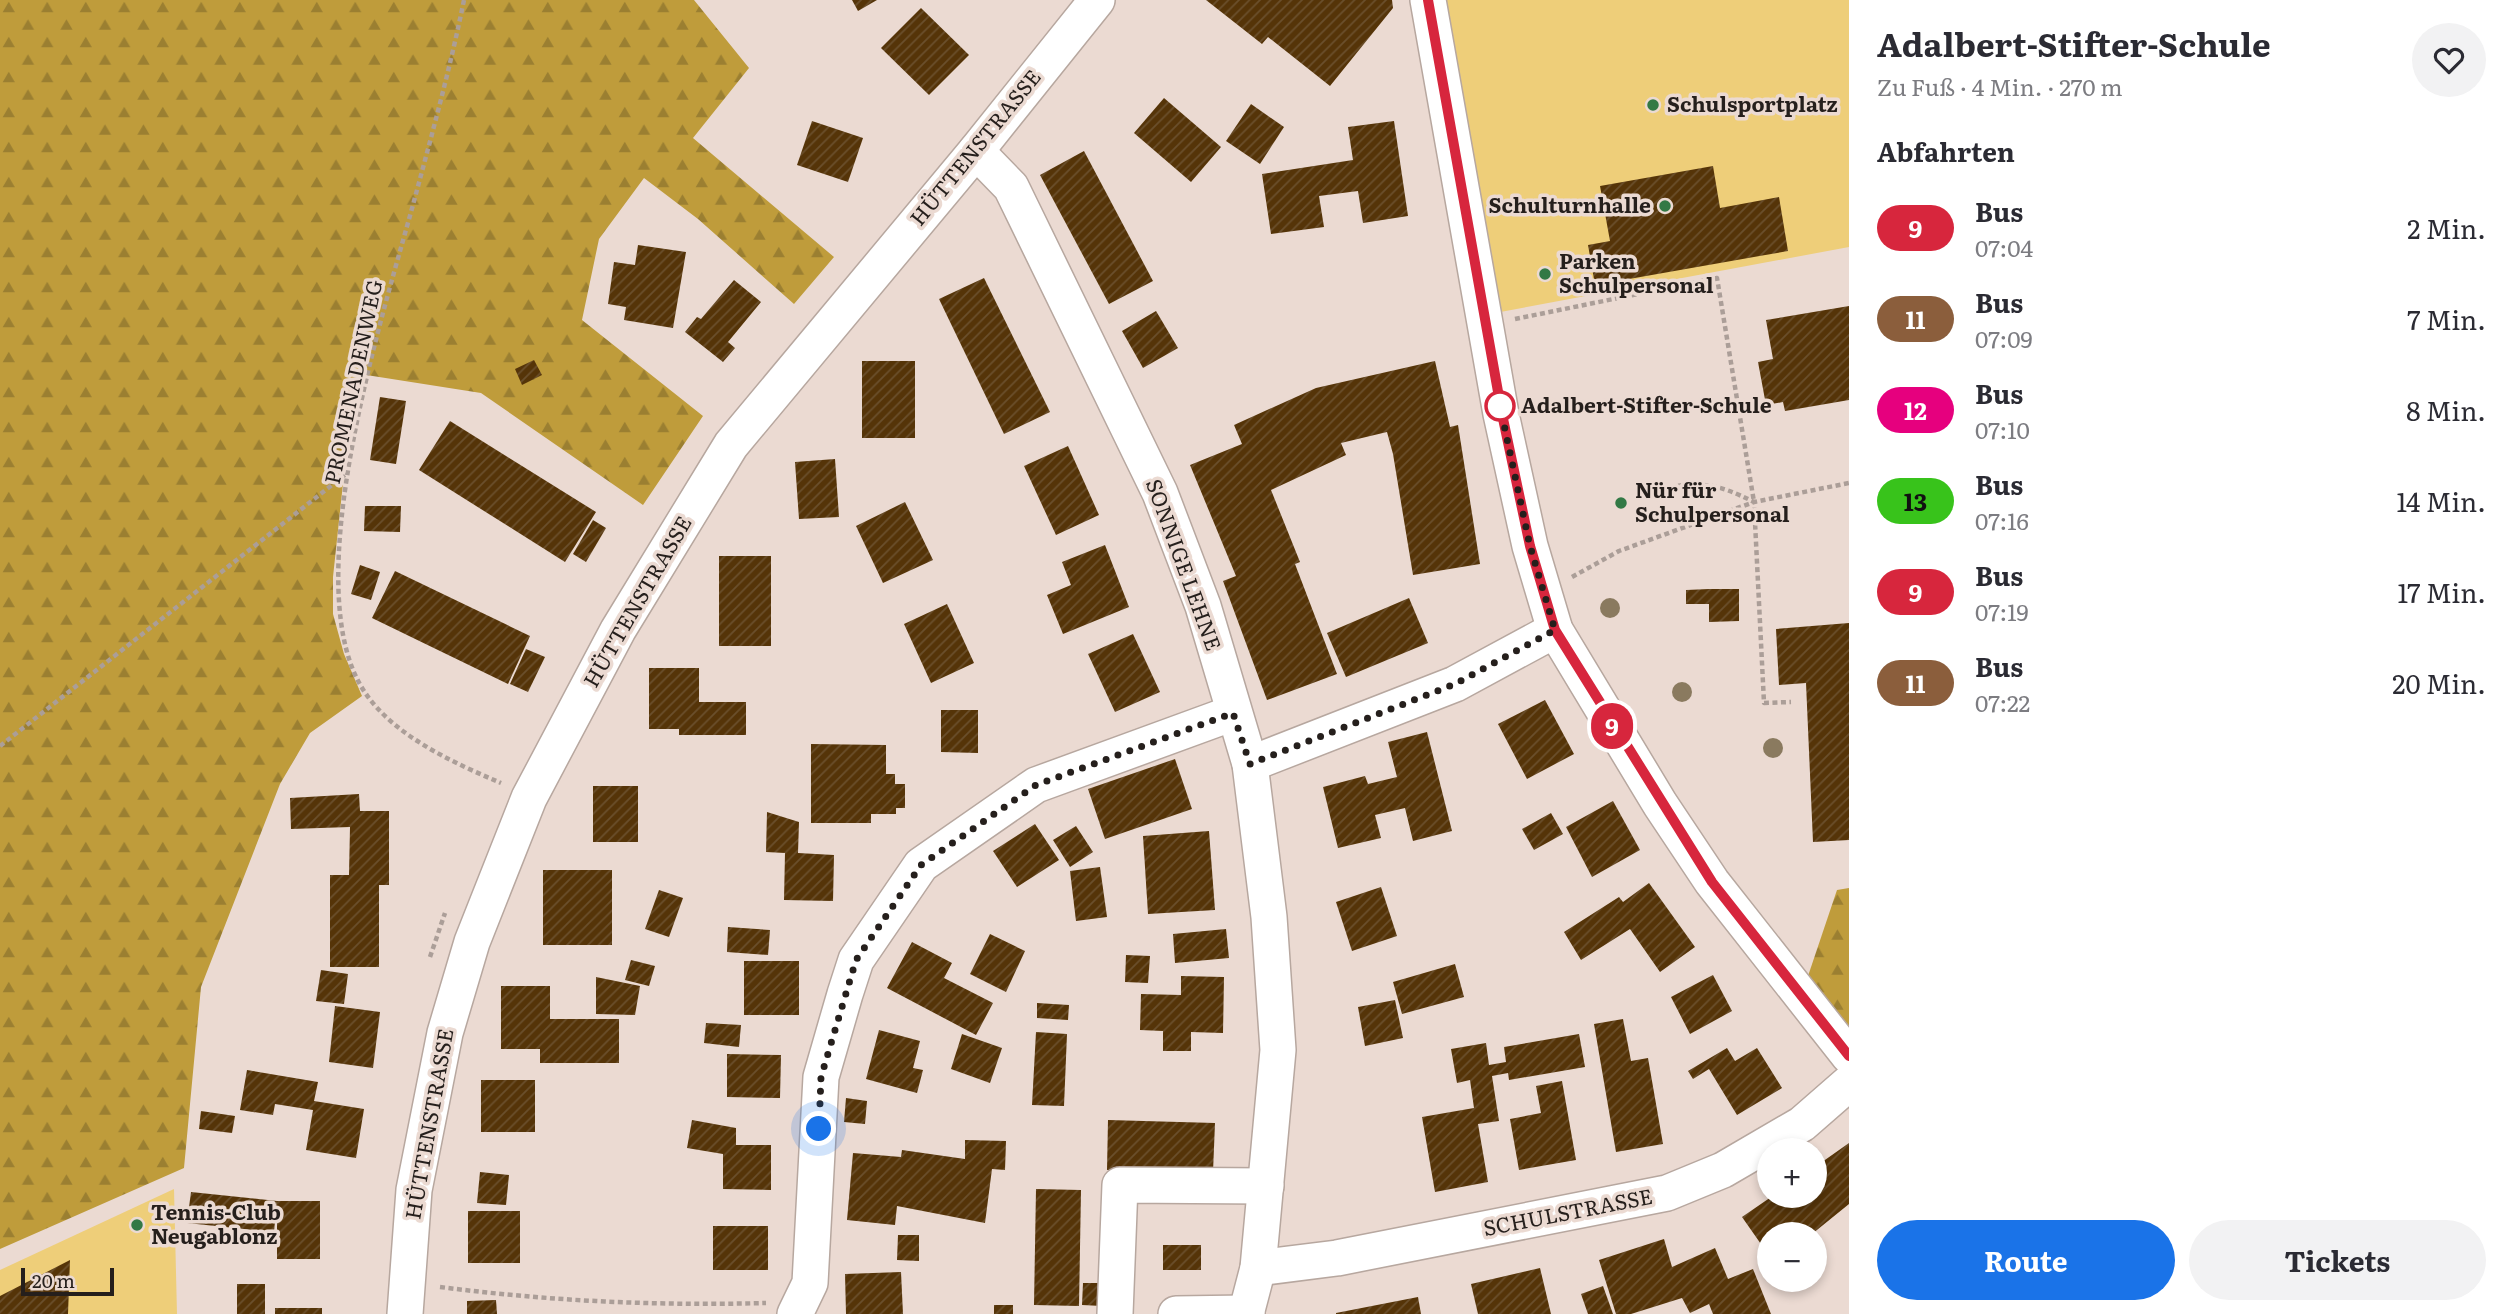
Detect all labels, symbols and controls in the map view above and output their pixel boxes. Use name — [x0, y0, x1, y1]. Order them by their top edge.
text: Adalbert-Stifter-Schule — [1877, 18, 2271, 67]
button: heart — [2412, 23, 2486, 97]
street label: HÜTTENSTRASSE — [901, 62, 1047, 231]
text: Zu Fuß · 4 Min. · 270 m — [1877, 69, 2123, 103]
place label: Schulsportplatz — [1667, 87, 1838, 118]
marker: Schulsportplatz — [1645, 97, 1661, 113]
text: Abfahrten — [1877, 131, 2015, 170]
place label: Schulturnhalle — [1489, 188, 1651, 219]
text: Bus — [1975, 191, 2023, 230]
marker: Schulturnhalle — [1657, 198, 1673, 214]
text: 2 Min. — [2407, 208, 2486, 247]
text: 9 — [1909, 210, 1922, 245]
text: 07:04 — [1975, 230, 2033, 264]
place label: Parken Schulpersonal — [1559, 244, 1714, 299]
marker: Parken Schulpersonal — [1537, 266, 1553, 282]
street label: PROMENADENWEG — [315, 276, 388, 486]
text: Bus — [1975, 282, 2023, 321]
text: 7 Min. — [2407, 299, 2486, 338]
text: 11 — [1906, 301, 1925, 336]
text: 07:09 — [1975, 321, 2032, 355]
text: Bus — [1975, 373, 2023, 412]
place label: Adalbert-Stifter-Schule — [1521, 388, 1772, 419]
text: 8 Min. — [2406, 390, 2486, 429]
marker: Adalbert-Stifter-Schule — [1485, 391, 1515, 421]
text: 12 — [1904, 392, 1927, 427]
text: 07:10 — [1975, 412, 2030, 446]
text: Bus — [1975, 464, 2023, 503]
place label: Nür für Schulpersonal — [1635, 473, 1790, 528]
street label: SONNIGE LEHNE — [1140, 474, 1231, 654]
text: 14 Min. — [2397, 481, 2486, 520]
text: 13 — [1904, 483, 1927, 518]
marker: Nür für Schulpersonal — [1613, 495, 1629, 511]
text: 07:16 — [1975, 503, 2029, 537]
street label: HÜTTENSTRASSE — [574, 509, 698, 692]
text: Bus — [1975, 555, 2023, 594]
text: 17 Min. — [2397, 572, 2486, 611]
text: 9 — [1909, 574, 1922, 609]
text: 07:19 — [1975, 594, 2029, 628]
text: Bus — [1975, 646, 2023, 685]
text: 20 Min. — [2392, 663, 2486, 702]
text: 11 — [1906, 665, 1925, 700]
text: 07:22 — [1975, 685, 2030, 719]
line badge: 9 — [1589, 703, 1635, 749]
text: 9 — [1605, 708, 1619, 743]
street label: HÜTTENSTRASSE — [395, 1026, 460, 1221]
your location — [801, 1111, 836, 1146]
map controls — [1757, 1138, 1827, 1292]
button: + — [1757, 1138, 1827, 1208]
street label: SCHULSTRASSE — [1480, 1179, 1655, 1242]
place label: Tennis-Club Neugablonz — [151, 1195, 281, 1250]
marker: Tennis-Club Neugablonz — [129, 1217, 145, 1233]
button: Route — [1877, 1220, 2175, 1300]
button: Tickets — [2189, 1220, 2486, 1300]
button: − — [1757, 1222, 1827, 1292]
scale bar — [21, 1265, 114, 1297]
text: 20 m — [32, 1266, 75, 1294]

